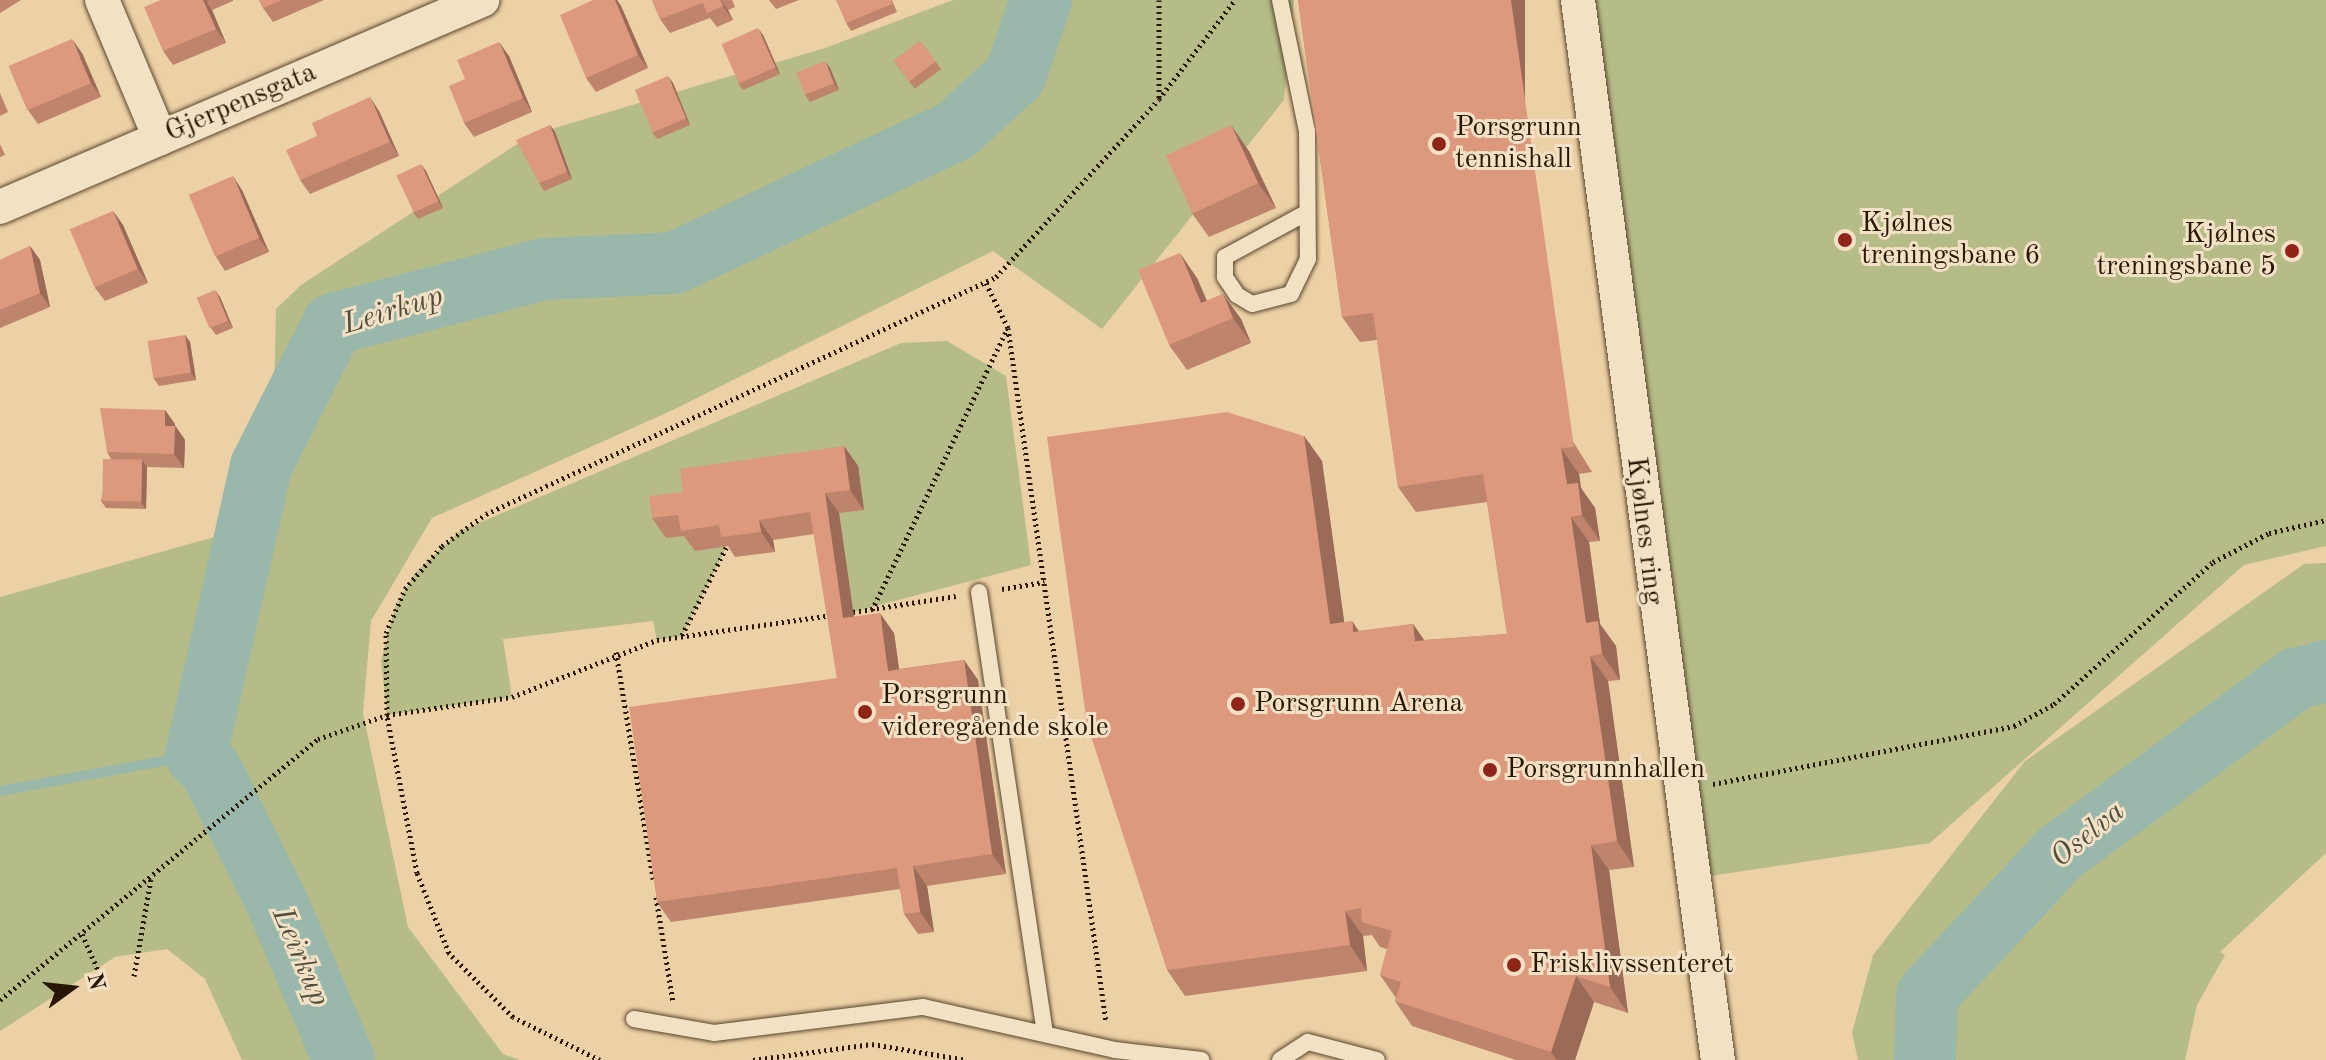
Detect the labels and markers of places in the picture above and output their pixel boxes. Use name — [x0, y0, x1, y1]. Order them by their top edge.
place label: Porsgrunn tennishall — [1455, 111, 1582, 177]
marker: Porsgrunn tennishall — [1430, 135, 1448, 153]
place label: Kjølnes treningsbane 6 — [1861, 207, 2040, 273]
place label: Kjølnes treningsbane 5 — [2097, 218, 2276, 284]
marker: Kjølnes treningsbane 6 — [1836, 231, 1854, 249]
marker: Kjølnes treningsbane 5 — [2283, 242, 2301, 260]
place label: Porsgrunn videregående skole — [881, 679, 1109, 745]
place label: Porsgrunn Arena — [1254, 687, 1463, 721]
marker: Porsgrunn Arena — [1229, 695, 1247, 713]
marker: Porsgrunn videregående skole — [856, 703, 874, 721]
place label: Porsgrunnhallen — [1506, 753, 1705, 787]
marker: Porsgrunnhallen — [1481, 761, 1499, 779]
place label: Frisklivssenteret — [1530, 948, 1734, 982]
marker: Frisklivssenteret — [1505, 956, 1523, 974]

